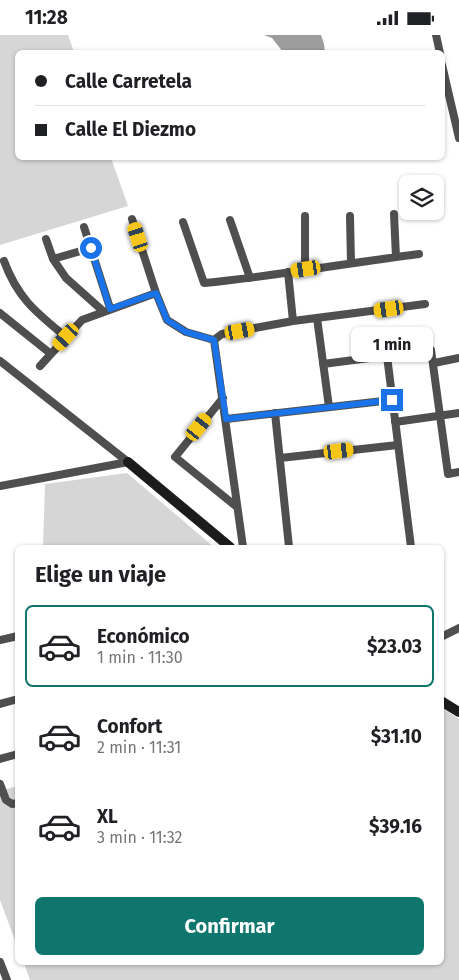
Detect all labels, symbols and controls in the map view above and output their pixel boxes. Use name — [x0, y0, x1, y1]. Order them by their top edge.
text: 11:28 — [25, 6, 68, 29]
text: Calle Carretela — [65, 70, 192, 93]
text: Calle El Diezmo — [65, 118, 196, 141]
map controls — [399, 175, 444, 220]
button: layers — [399, 175, 444, 220]
car — [126, 220, 149, 254]
route start — [80, 237, 102, 259]
car — [290, 259, 321, 279]
car — [373, 299, 404, 319]
car — [50, 321, 81, 353]
car — [223, 321, 256, 341]
callout: 1 min — [351, 327, 433, 363]
text: 1 min — [373, 335, 411, 354]
route end — [381, 389, 403, 411]
car — [183, 411, 214, 443]
car — [323, 442, 354, 460]
text: Elige un viaje — [35, 561, 166, 588]
icon: car — [37, 624, 82, 669]
text: Económico — [97, 625, 190, 648]
text: $23.03 — [367, 635, 422, 658]
text: 1 min · 11:30 — [97, 648, 183, 667]
icon: car — [37, 714, 82, 759]
text: Confort — [97, 715, 162, 738]
text: $31.10 — [371, 725, 422, 748]
text: 2 min · 11:31 — [97, 738, 181, 757]
icon: car — [37, 804, 82, 849]
text: XL — [97, 805, 118, 828]
text: $39.16 — [369, 815, 422, 838]
text: 3 min · 11:32 — [97, 828, 183, 847]
button: Confirmar — [35, 897, 424, 955]

